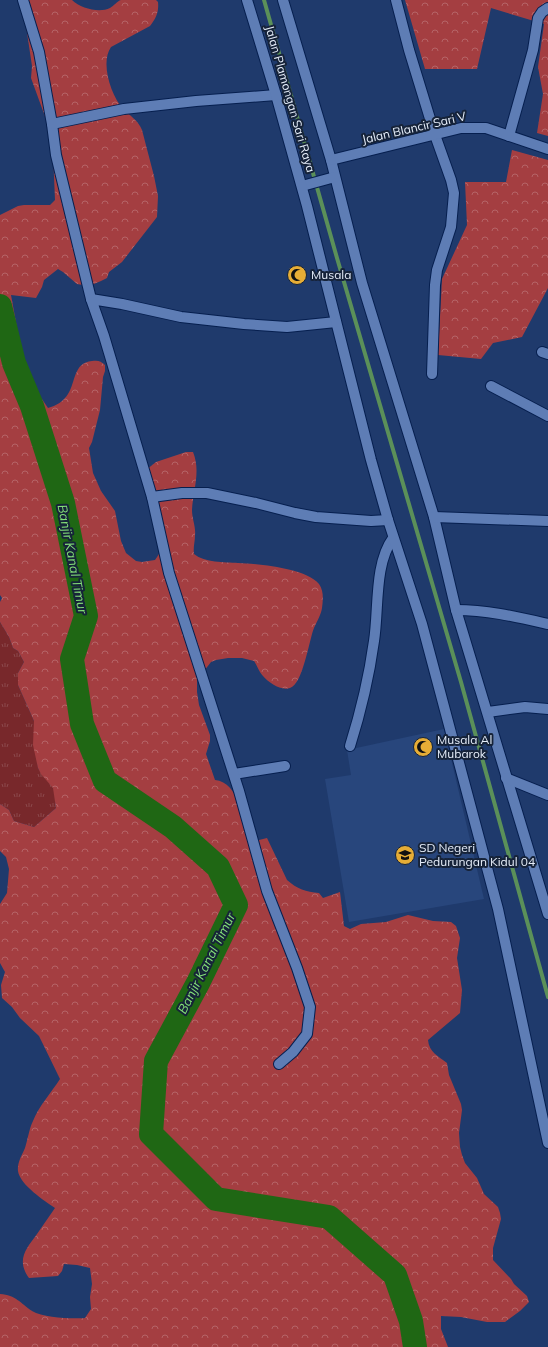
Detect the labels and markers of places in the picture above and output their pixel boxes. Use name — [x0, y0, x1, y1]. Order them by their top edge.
mosque icon: Musala — [286, 264, 308, 286]
place label: Musala — [311, 267, 351, 282]
place label: Musala Al Mubarok — [437, 732, 492, 761]
mosque icon: Musala Al Mubarok — [412, 736, 434, 758]
place label: SD Negeri Pedurungan Kidul 04 — [419, 840, 535, 869]
school or university icon: SD Negeri Pedurungan Kidul 04 — [394, 844, 416, 866]

